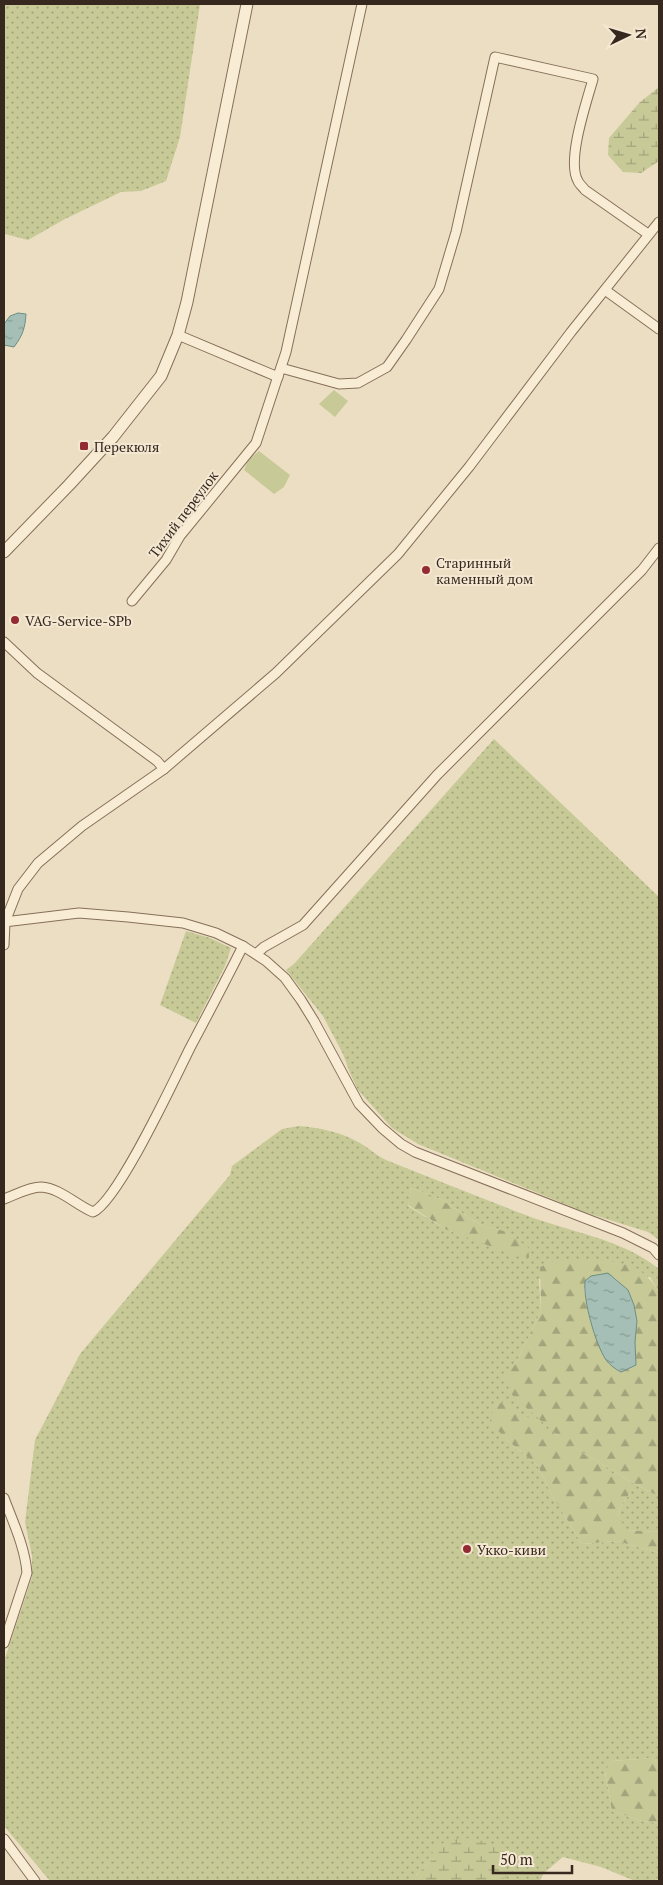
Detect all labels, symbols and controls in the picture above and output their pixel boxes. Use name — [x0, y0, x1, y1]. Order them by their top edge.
north arrow — [603, 10, 653, 60]
text: N — [632, 28, 651, 40]
place label: Перекюля — [94, 437, 159, 456]
marker: Перекюля — [78, 440, 90, 452]
street label: Тихий переулок — [144, 466, 222, 561]
place label: Старинный каменный дом — [436, 553, 533, 588]
marker: Старинный каменный дом — [420, 564, 432, 576]
place label: VAG-Service-SPb — [25, 611, 132, 630]
marker: VAG-Service-SPb — [9, 614, 21, 626]
place label: Укко-киви — [477, 1540, 547, 1559]
marker: Укко-киви — [461, 1543, 473, 1555]
scale bar — [493, 1842, 572, 1874]
text: 50 m — [500, 1849, 533, 1869]

